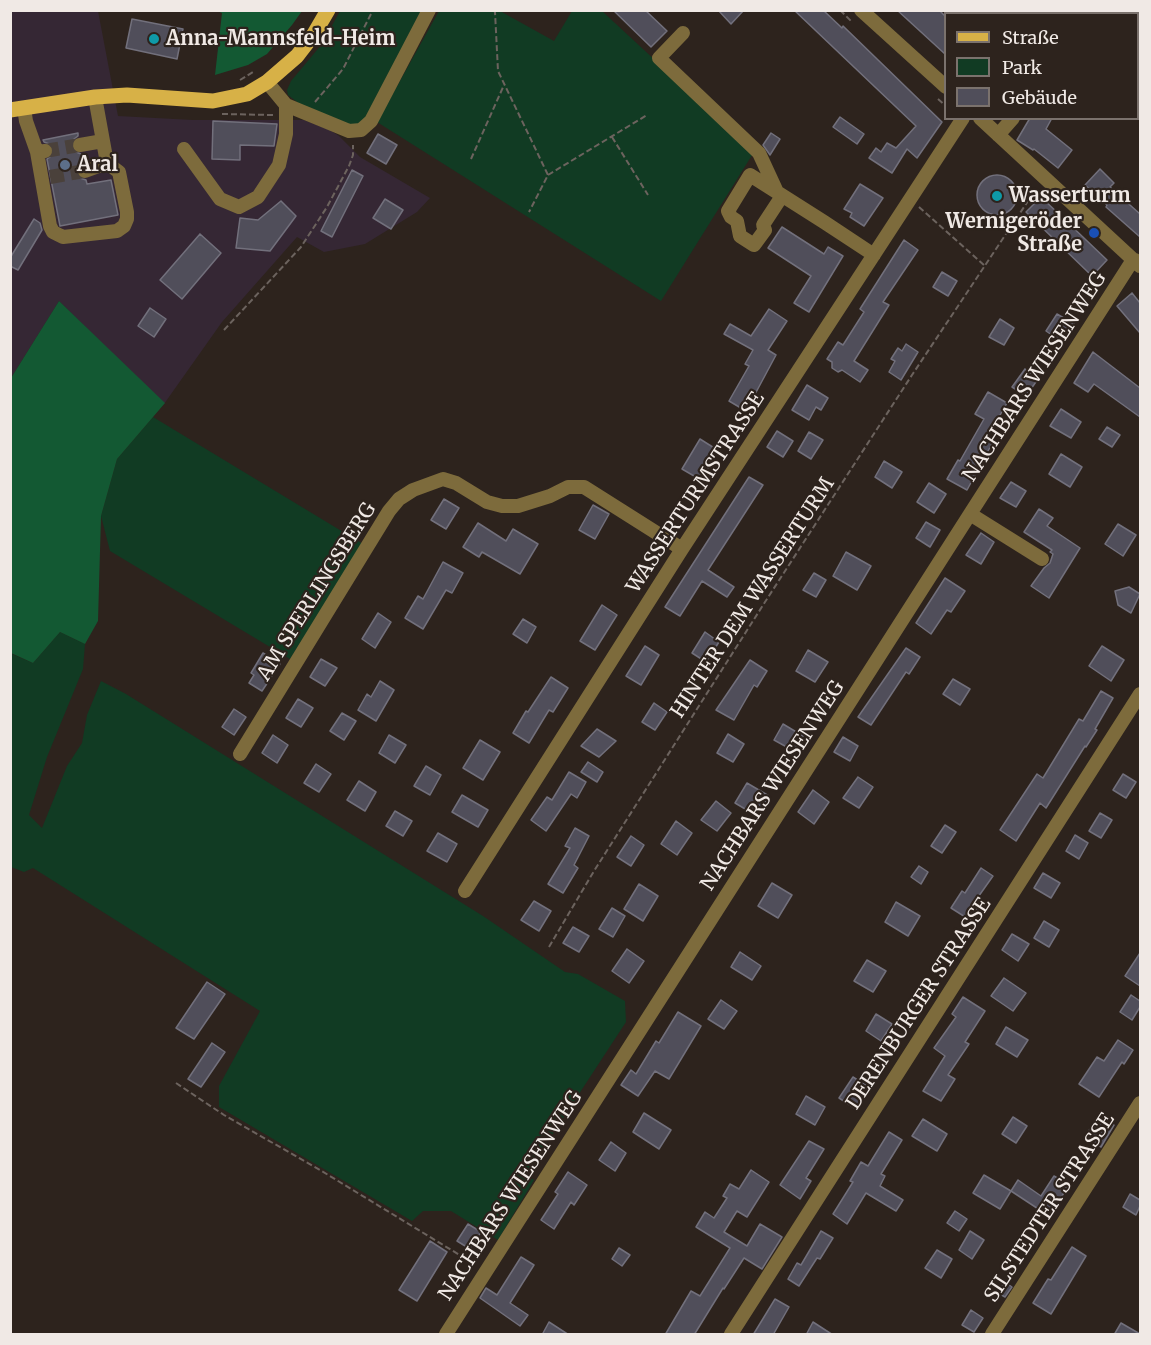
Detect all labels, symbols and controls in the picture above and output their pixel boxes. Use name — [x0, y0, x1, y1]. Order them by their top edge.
legend — [944, 12, 1139, 120]
text: Straße — [1002, 26, 1059, 49]
place label: Anna-Mannsfeld-Heim — [166, 27, 395, 51]
marker: Anna-Mannsfeld-Heim — [147, 32, 161, 46]
text: Park — [1002, 56, 1042, 79]
text: Gebäude — [1002, 86, 1077, 109]
place label: Aral — [77, 153, 118, 177]
marker: Aral — [58, 158, 72, 172]
place label: Wasserturm — [1009, 184, 1131, 208]
marker: Wasserturm — [990, 189, 1004, 203]
place label: Wernigeröder Straße — [946, 210, 1082, 257]
marker: Wernigeröder Straße — [1087, 226, 1101, 240]
street label: NACHBARS WIESENWEG — [958, 268, 1112, 486]
street label: WASSERTURMSTRASSE — [622, 388, 770, 598]
street label: HINTER DEM WASSERTURM — [666, 473, 840, 723]
street label: AM SPERLINGSBERG — [252, 499, 382, 685]
street label: NACHBARS WIESENWEG — [696, 677, 850, 895]
street label: DERENBURGER STRASSE — [842, 894, 996, 1114]
street label: NACHBARS WIESENWEG — [434, 1087, 588, 1305]
street label: SILSTEDTER STRASSE — [980, 1109, 1120, 1307]

